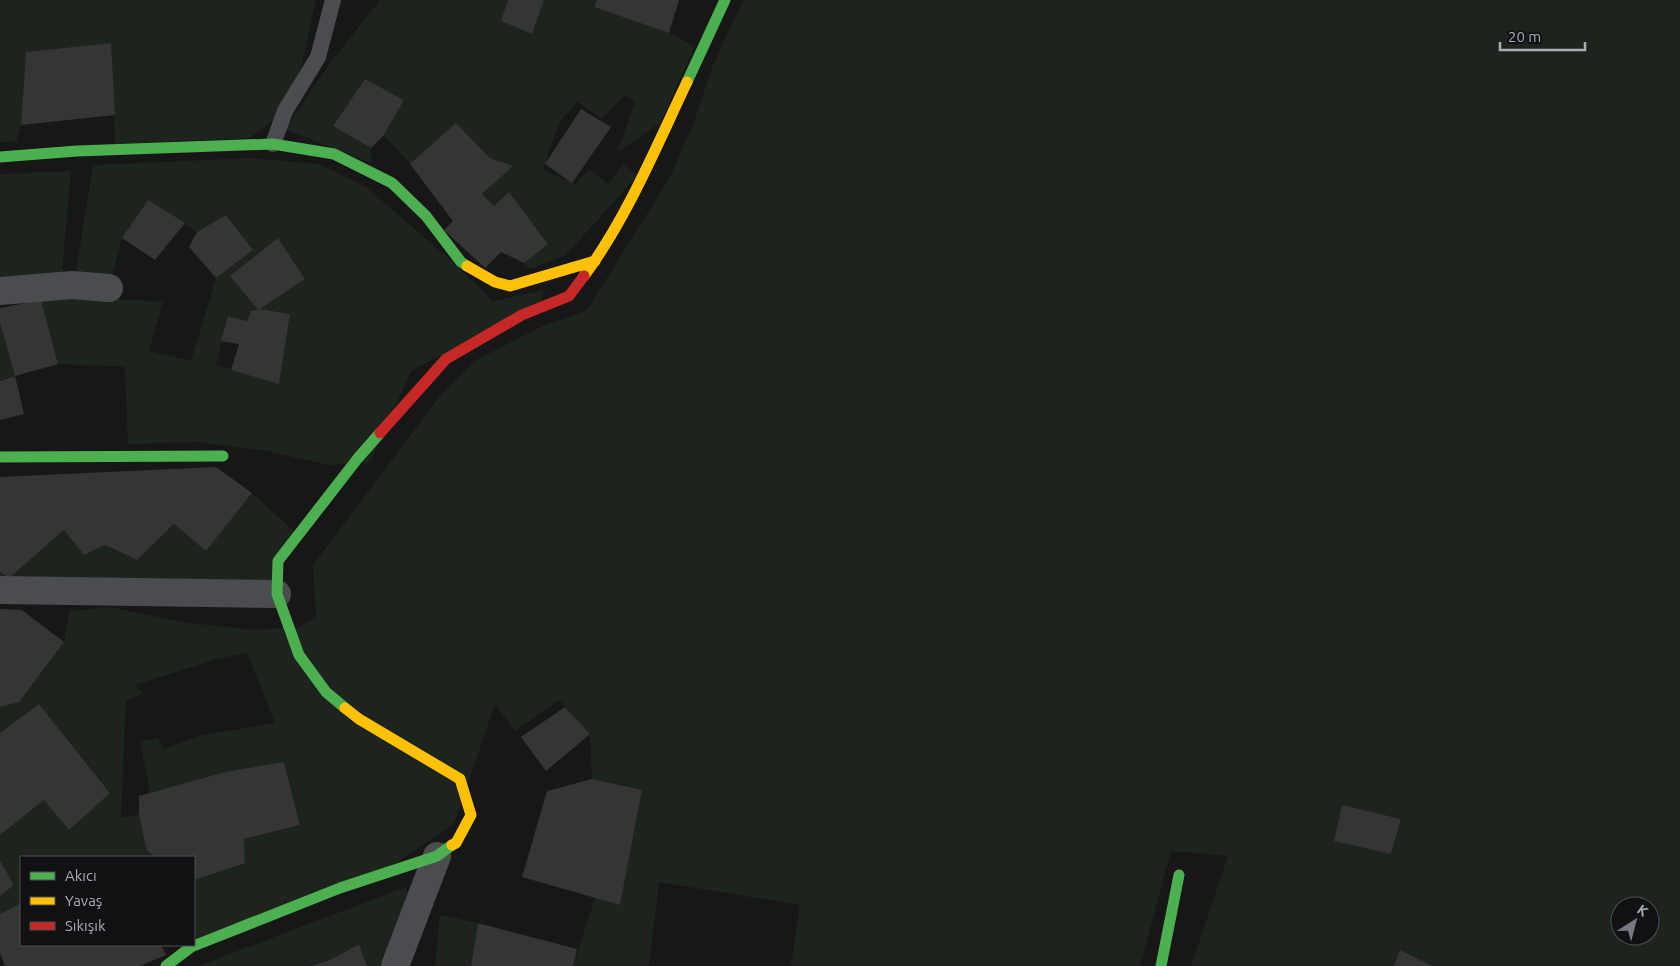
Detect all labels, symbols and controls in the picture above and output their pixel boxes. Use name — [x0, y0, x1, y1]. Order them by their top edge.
scale bar — [1500, 20, 1585, 52]
text: 20 m — [1508, 28, 1541, 45]
legend — [20, 856, 195, 946]
text: Akıcı — [65, 867, 97, 884]
text: Yavaş — [65, 892, 102, 909]
north arrow — [1610, 896, 1660, 946]
text: K — [1634, 901, 1652, 920]
text: Sıkışık — [65, 917, 106, 934]

